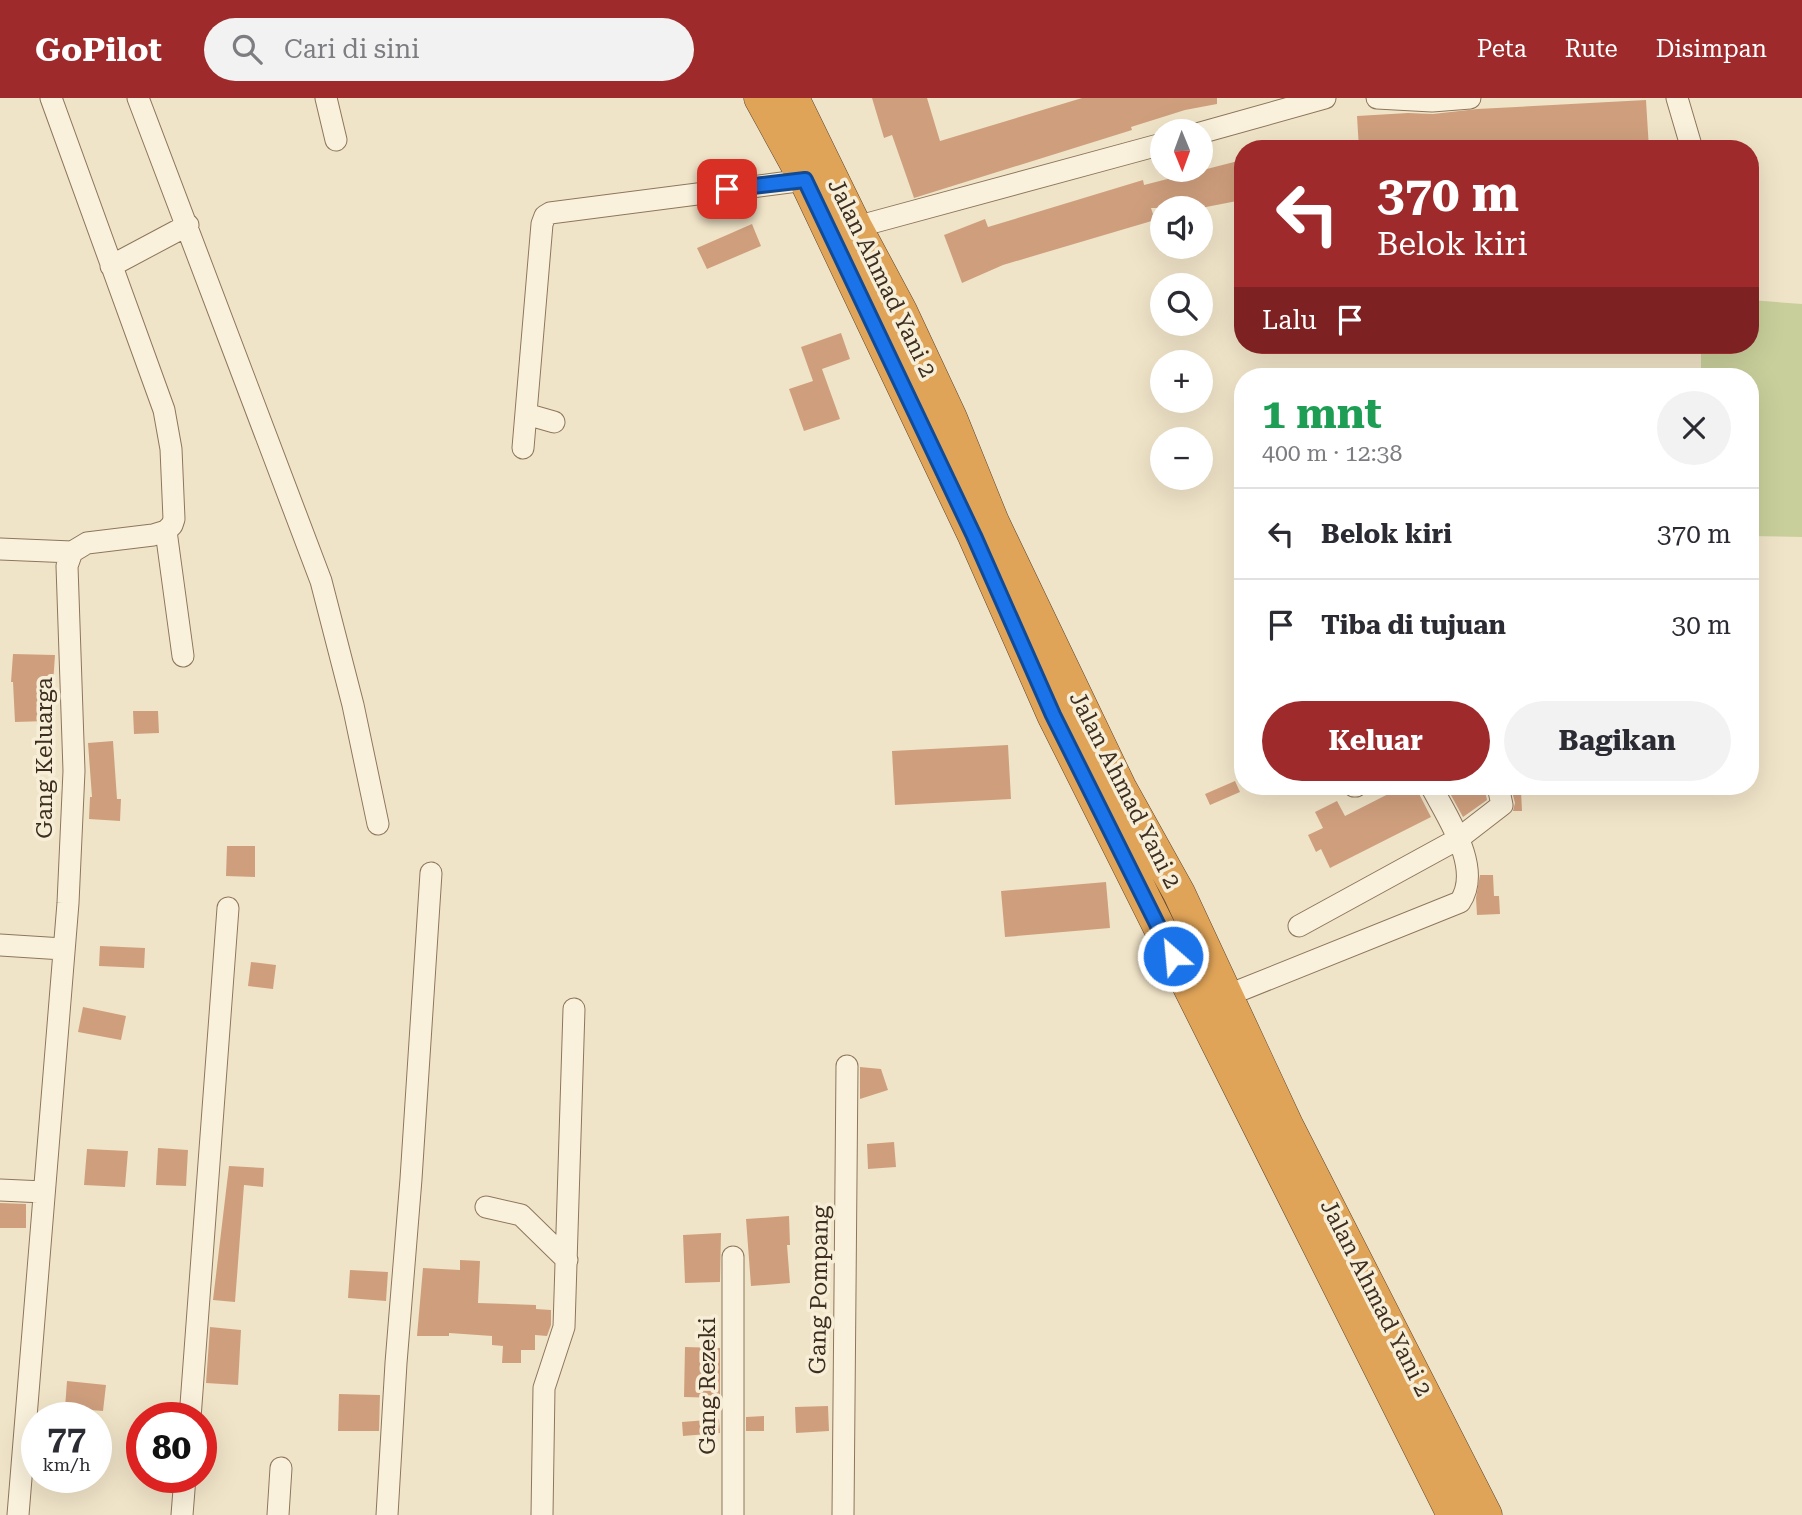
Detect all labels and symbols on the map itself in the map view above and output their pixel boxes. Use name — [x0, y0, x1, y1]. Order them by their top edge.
north arrow — [1150, 119, 1213, 182]
pin — [697, 159, 757, 219]
street label: Jalan Ahmad Yani 2 — [822, 174, 942, 382]
street label: Gang Keluarga — [31, 677, 58, 839]
street label: Jalan Ahmad Yani 2 — [1064, 687, 1186, 893]
position arrow — [1136, 919, 1210, 993]
street label: Jalan Ahmad Yani 2 — [1315, 1195, 1437, 1401]
street label: Gang Pompang — [804, 1205, 834, 1375]
street label: Gang Rezeki — [694, 1317, 721, 1455]
speed limit sign: 80 — [126, 1402, 217, 1493]

